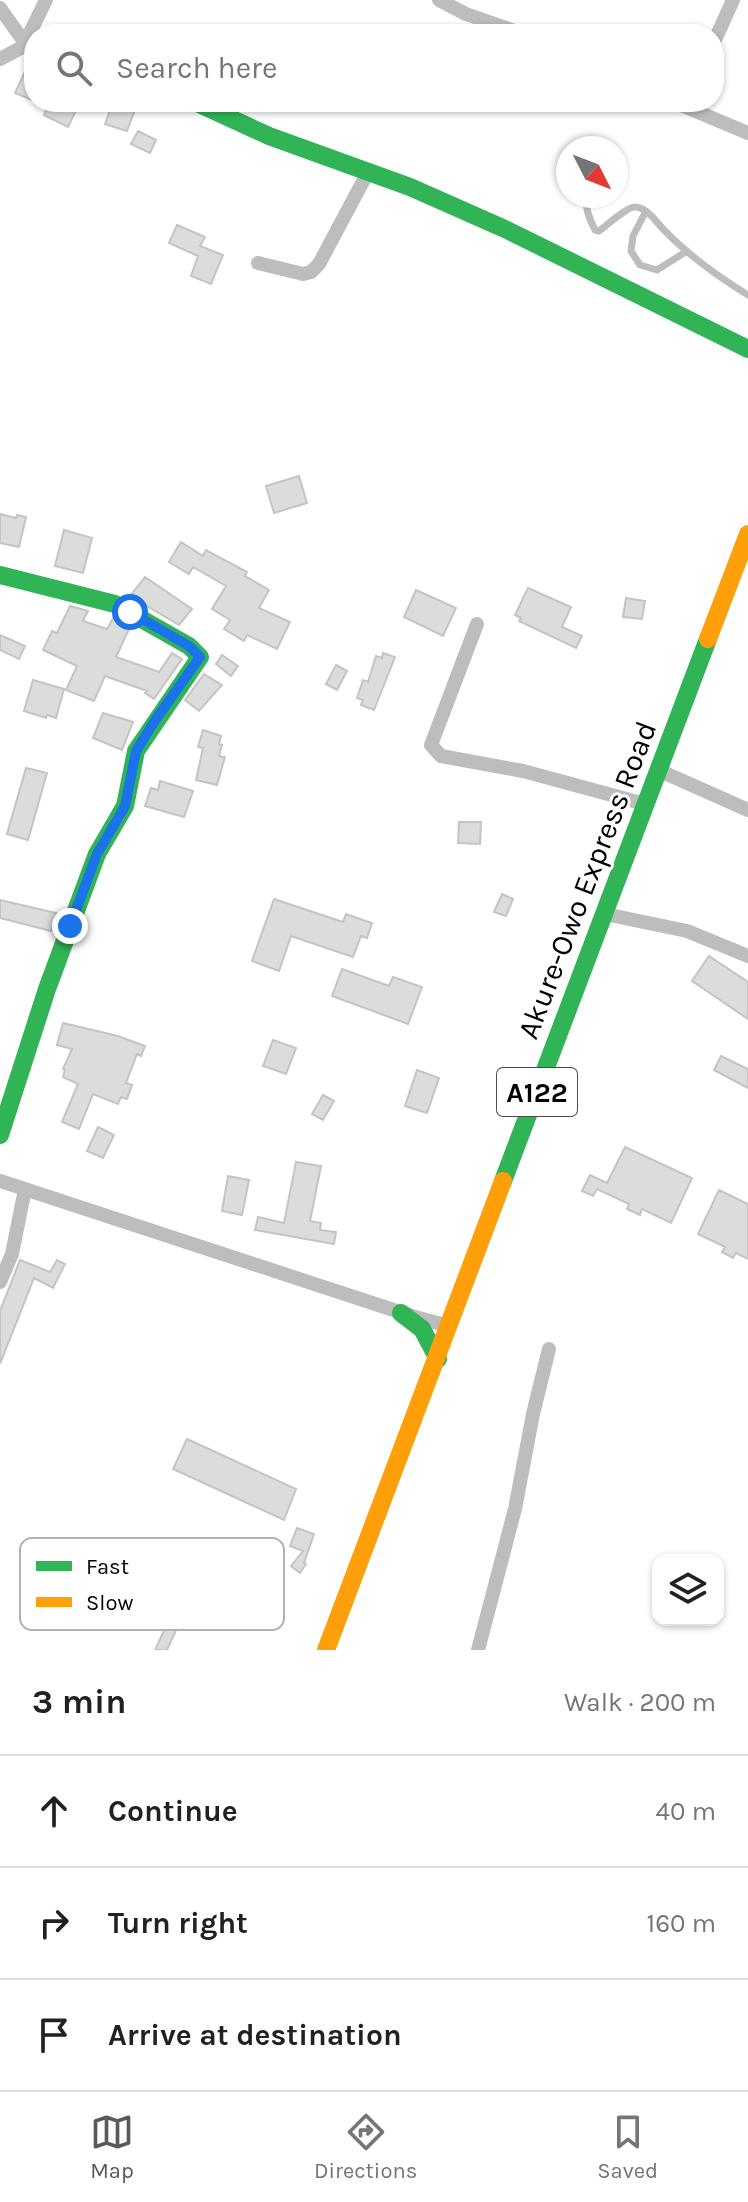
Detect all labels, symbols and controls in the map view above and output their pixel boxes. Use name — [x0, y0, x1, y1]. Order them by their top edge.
search box — [24, 24, 724, 112]
icon: search — [52, 46, 96, 90]
text: Search here — [116, 50, 277, 86]
north arrow — [556, 136, 628, 208]
route start — [112, 594, 148, 630]
street label: Akure-Owo Express Road — [510, 716, 664, 1044]
route end — [52, 908, 88, 944]
road number: A122 — [497, 1068, 577, 1116]
legend — [20, 1538, 284, 1630]
text: Fast — [86, 1554, 129, 1580]
map controls — [652, 1554, 724, 1626]
button: layers — [652, 1554, 724, 1626]
text: Slow — [86, 1590, 133, 1616]
text: 3 min — [32, 1682, 126, 1722]
text: Walk · 200 m — [564, 1687, 716, 1718]
icon: ahead — [32, 1789, 76, 1833]
text: Continue — [108, 1793, 238, 1829]
text: 40 m — [656, 1796, 716, 1827]
icon: right — [32, 1901, 76, 1945]
text: Turn right — [108, 1905, 248, 1941]
text: 160 m — [647, 1908, 716, 1939]
icon: arrive — [32, 2013, 76, 2057]
text: Arrive at destination — [108, 2017, 402, 2053]
tab: Map — [90, 2110, 134, 2184]
tab: Directions — [314, 2110, 417, 2184]
tab: Saved — [597, 2110, 658, 2184]

